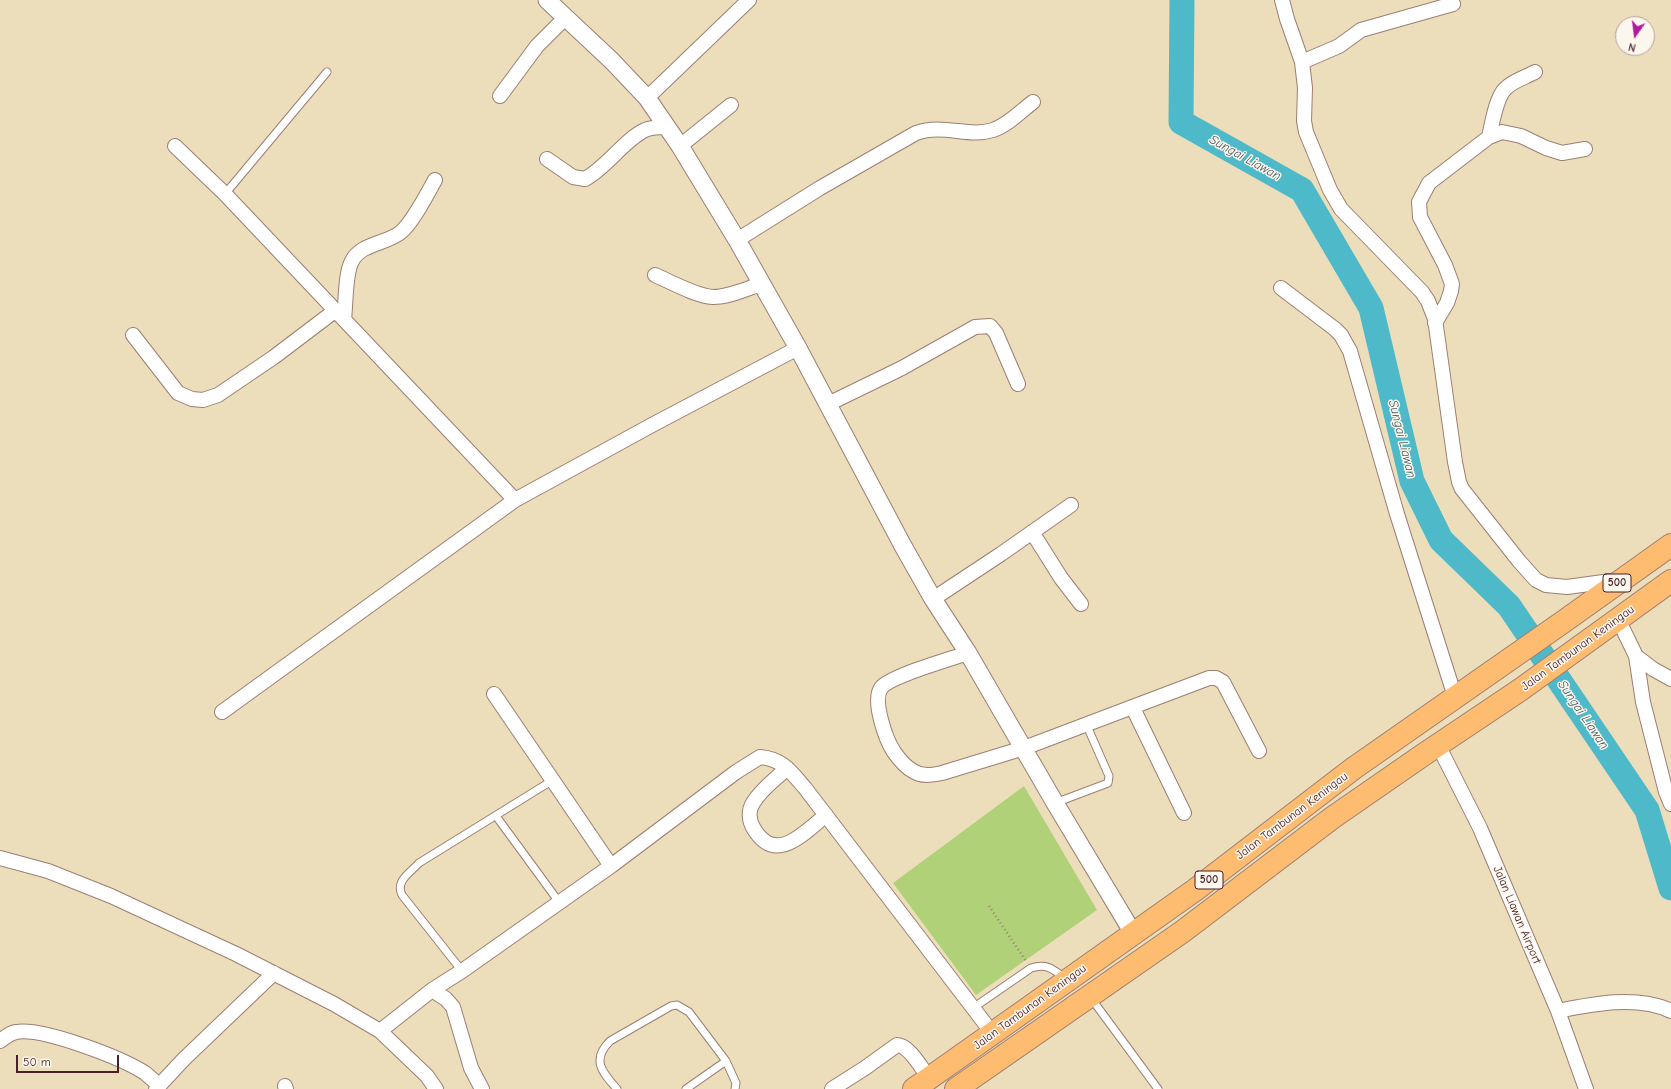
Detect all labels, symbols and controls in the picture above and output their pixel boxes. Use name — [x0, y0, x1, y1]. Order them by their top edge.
north arrow — [1615, 16, 1655, 56]
text: N — [1627, 40, 1637, 54]
water label: Sungai Liawan — [1206, 132, 1284, 184]
water label: Sungai Liawan — [1385, 399, 1419, 479]
road number: 500 — [1603, 574, 1631, 592]
street label: Jalan Tambunan Keningau — [1519, 602, 1637, 694]
water label: Sungai Liawan — [1554, 678, 1612, 752]
street label: Jalan Tambunan Keningau — [1233, 769, 1351, 863]
street label: Jalan Liawan Airport — [1490, 864, 1544, 966]
road number: 500 — [1195, 871, 1223, 889]
street label: Jalan Tambunan Keningau — [971, 961, 1089, 1053]
scale bar — [18, 1047, 121, 1073]
text: 50 m — [23, 1055, 51, 1069]

